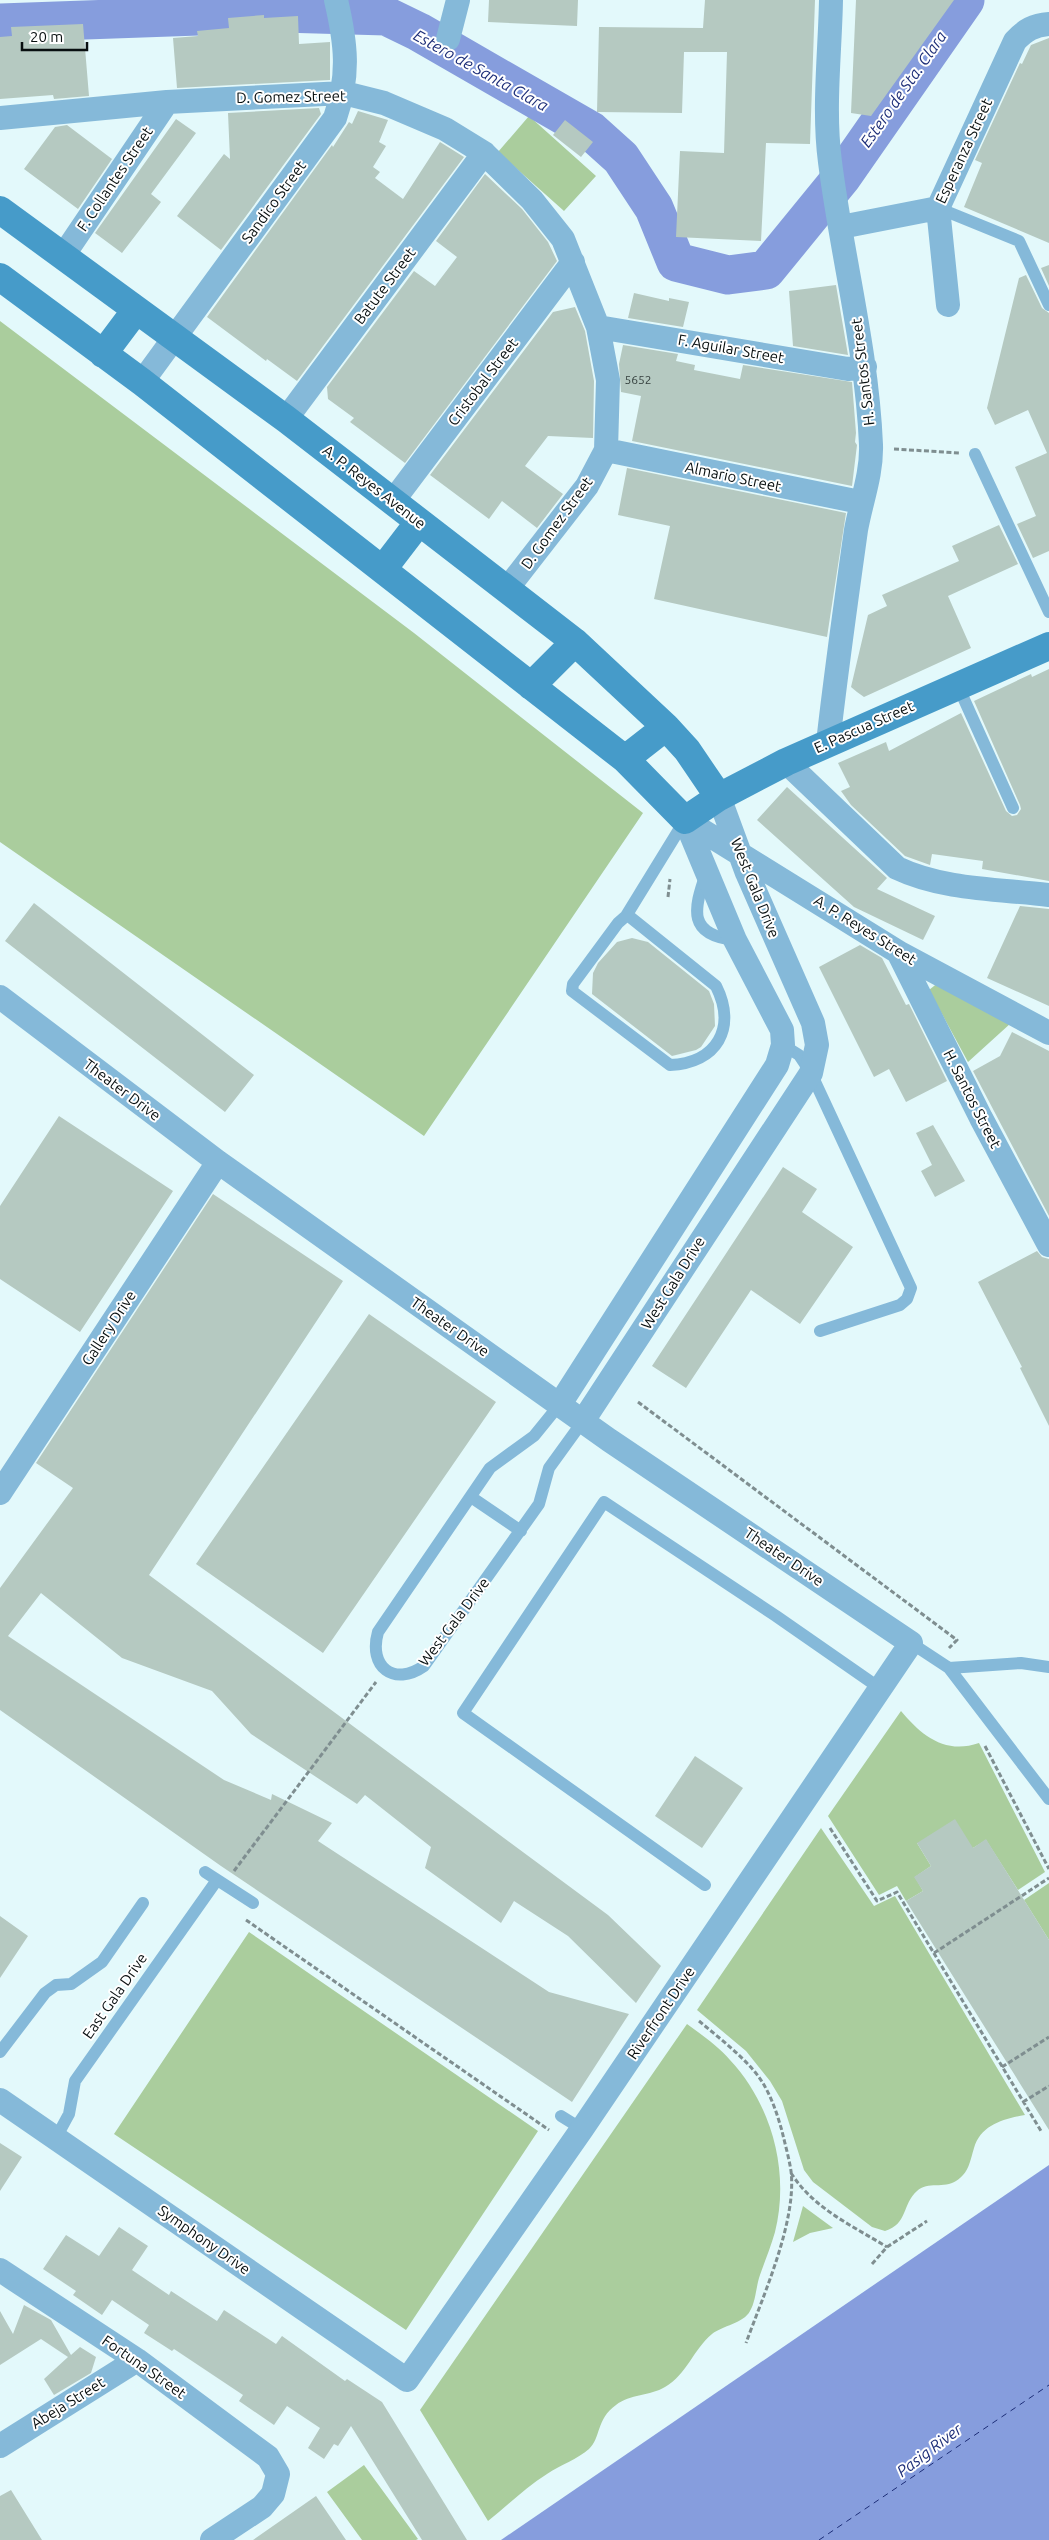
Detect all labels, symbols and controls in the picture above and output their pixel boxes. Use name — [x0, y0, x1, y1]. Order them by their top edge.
scale bar — [22, 20, 88, 52]
water label: Estero de Santa Clara — [411, 26, 552, 115]
water label: Estero de Sta. Clara — [856, 27, 950, 150]
text: 20 m — [30, 28, 63, 45]
street label: D. Gomez Street — [236, 87, 346, 106]
street label: Esperanza Street — [932, 96, 995, 206]
street label: F. Collantes Street — [73, 123, 156, 234]
street label: Sandico Street — [238, 157, 309, 246]
street label: Batute Street — [350, 244, 419, 327]
street label: H. Santos Street — [847, 317, 878, 427]
street label: F. Aguilar Street — [677, 331, 786, 366]
street label: Cristobal Street — [444, 334, 521, 429]
house number: 5652 — [624, 373, 652, 386]
street label: A. P. Reyes Avenue — [320, 441, 429, 532]
street label: Almario Street — [684, 458, 783, 495]
street label: D. Gomez Street — [518, 473, 596, 572]
street label: E. Pascua Street — [811, 697, 916, 756]
street label: West Gala Drive — [728, 835, 783, 940]
street label: A. P. Reyes Street — [811, 891, 919, 968]
street label: H. Santos Street — [940, 1047, 1005, 1151]
street label: Theater Drive — [81, 1055, 164, 1124]
street label: West Gala Drive — [637, 1233, 708, 1332]
street label: Gallery Drive — [78, 1287, 139, 1368]
street label: Theater Drive — [408, 1293, 493, 1360]
street label: Theater Drive — [742, 1524, 827, 1589]
street label: West Gala Drive — [415, 1574, 492, 1669]
street label: East Gala Drive — [79, 1950, 150, 2042]
street label: Riverfront Drive — [623, 1963, 698, 2062]
street label: Symphony Drive — [155, 2202, 254, 2278]
street label: Fortuna Street — [99, 2331, 190, 2402]
street label: Abeja Street — [28, 2373, 108, 2432]
water label: Pasig River — [893, 2419, 966, 2480]

